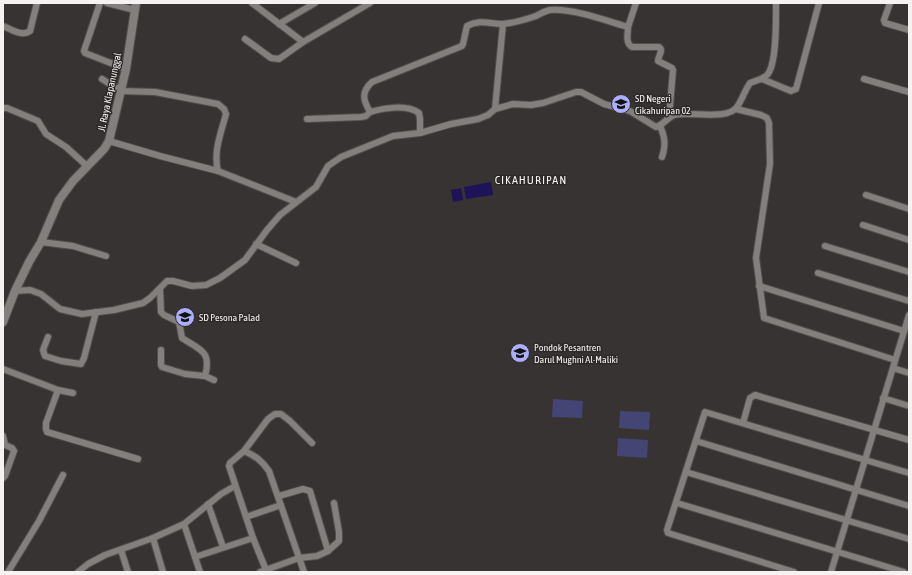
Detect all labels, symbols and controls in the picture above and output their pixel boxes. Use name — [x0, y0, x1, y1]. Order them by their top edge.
street label: Jl. Raya Klapanunggal — [96, 51, 123, 133]
school or university icon: SD Negeri Cikahuripan 02 — [610, 93, 632, 115]
place label: SD Negeri Cikahuripan 02 — [635, 93, 691, 116]
district label: CIKAHURIPAN — [495, 173, 567, 187]
school or university icon: SD Pesona Palad — [174, 306, 196, 328]
place label: SD Pesona Palad — [199, 312, 260, 323]
school or university icon: Pondok Pesantren Darul Mughni Al-Maliki — [509, 342, 531, 364]
place label: Pondok Pesantren Darul Mughni Al-Maliki — [534, 342, 618, 365]

